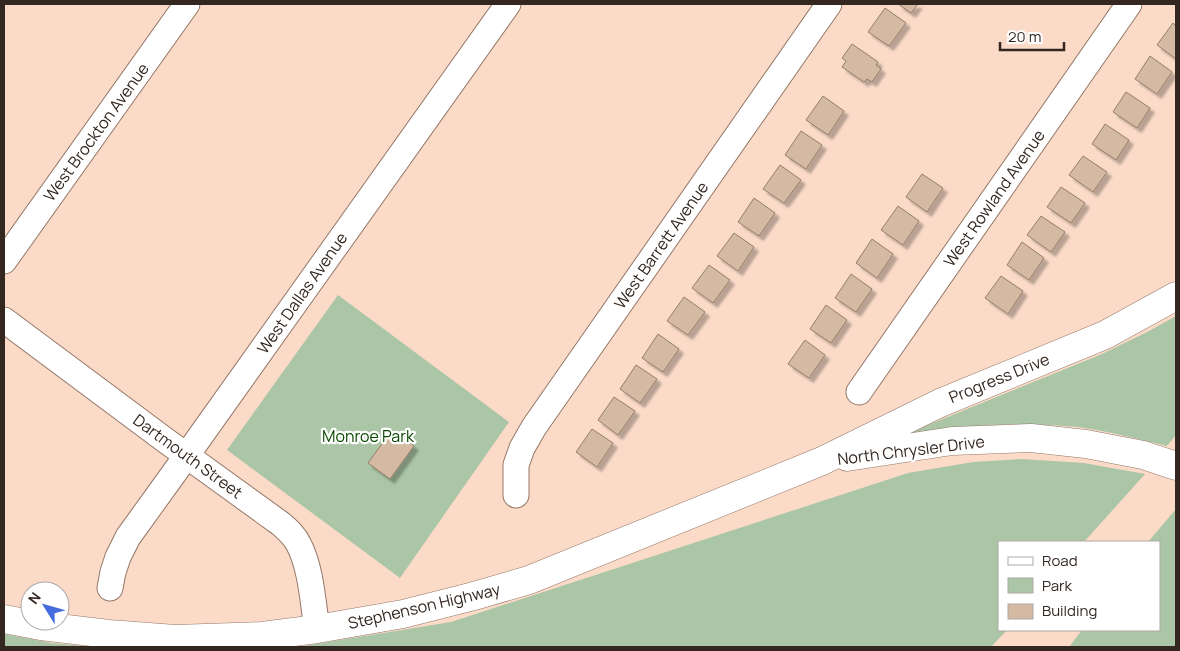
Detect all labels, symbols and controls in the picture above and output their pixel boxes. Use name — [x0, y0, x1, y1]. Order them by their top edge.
scale bar — [1000, 20, 1064, 52]
text: 20 m — [1008, 26, 1041, 47]
street label: West Brockton Avenue — [38, 58, 154, 206]
street label: West Rowland Avenue — [938, 125, 1050, 271]
street label: West Barrett Avenue — [609, 177, 713, 313]
street label: West Dallas Avenue — [252, 228, 352, 358]
street label: Progress Drive — [945, 348, 1053, 408]
street label: Dartmouth Street — [129, 409, 247, 503]
park label: Monroe Park — [322, 425, 415, 447]
street label: North Chrysler Drive — [836, 430, 986, 470]
legend — [998, 541, 1160, 631]
text: Road — [1042, 550, 1078, 571]
text: Park — [1042, 575, 1072, 596]
street label: Stephenson Highway — [346, 578, 503, 634]
north arrow — [20, 581, 70, 631]
text: N — [24, 588, 45, 608]
text: Building — [1042, 600, 1097, 621]

